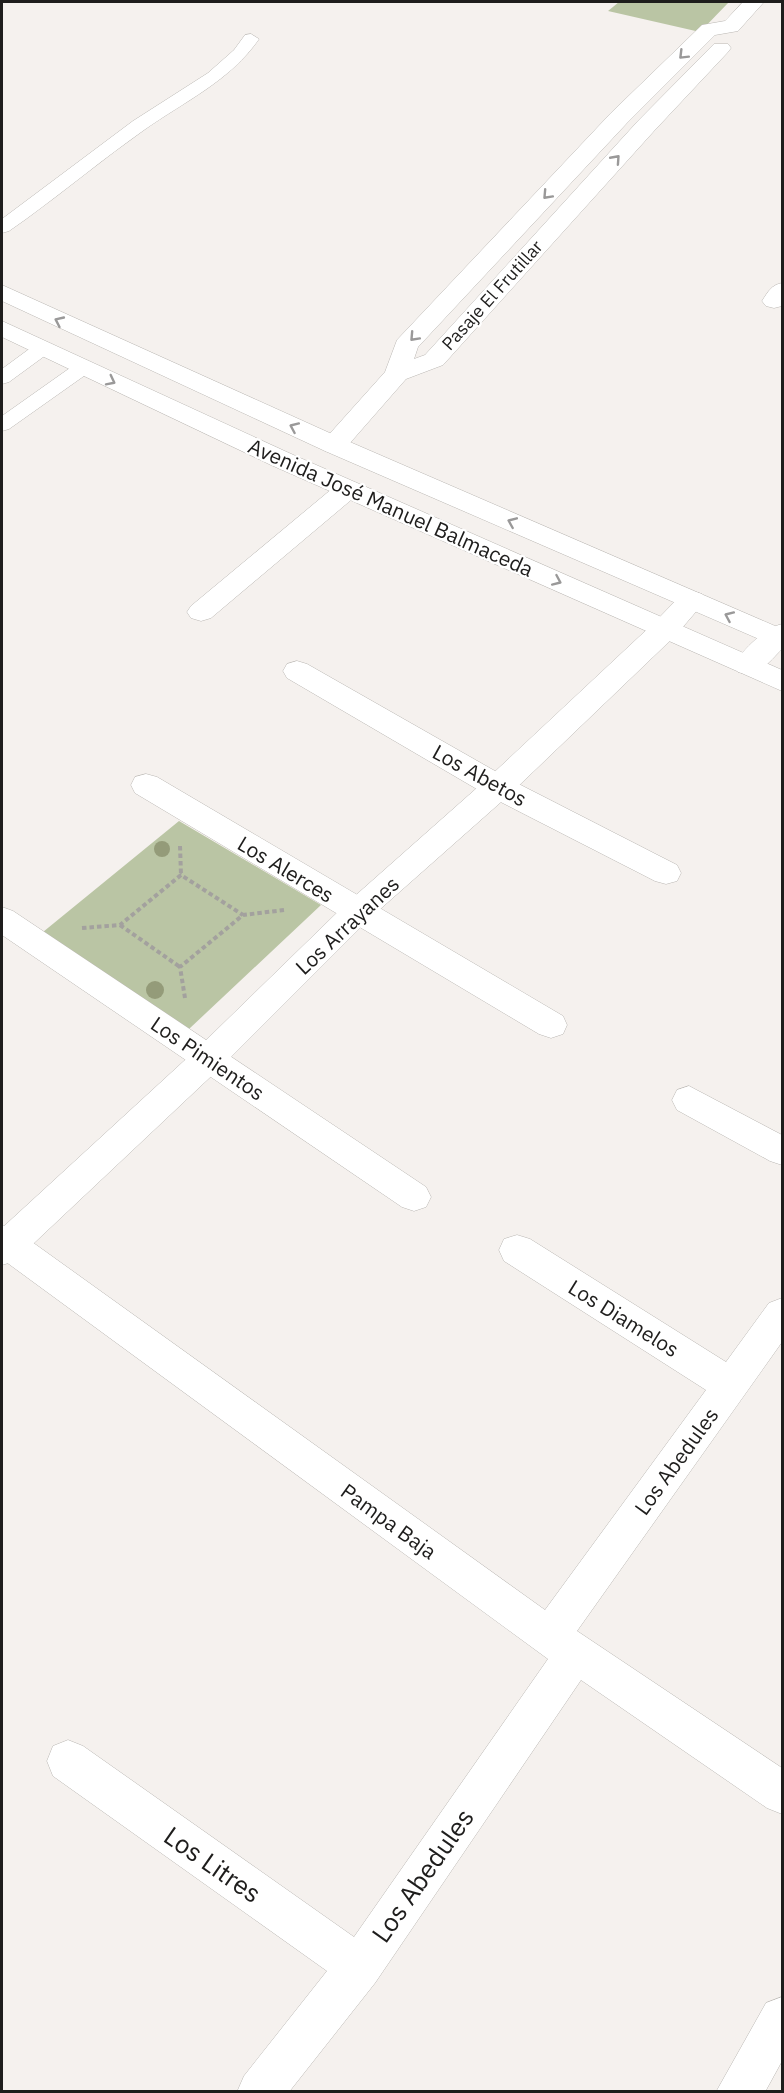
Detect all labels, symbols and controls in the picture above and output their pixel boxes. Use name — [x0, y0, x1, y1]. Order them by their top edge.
one-way arrow — [679, 47, 690, 58]
one-way arrow — [609, 155, 620, 166]
one-way arrow — [543, 188, 554, 198]
street label: Pasaje El Frutillar — [437, 235, 548, 355]
one-way arrow — [55, 316, 66, 328]
one-way arrow — [410, 329, 421, 340]
one-way arrow — [105, 373, 116, 385]
one-way arrow — [290, 423, 301, 435]
street label: Avenida José Manuel Balmaceda — [244, 431, 538, 583]
one-way arrow — [507, 517, 518, 529]
one-way arrow — [551, 573, 562, 585]
one-way arrow — [724, 611, 735, 623]
street label: Los Abetos — [428, 738, 532, 812]
street label: Los Alerces — [233, 829, 339, 909]
street label: Los Arrayanes — [289, 870, 405, 980]
street label: Los Pimientos — [146, 1010, 270, 1106]
street label: Los Diamelos — [563, 1273, 685, 1363]
street label: Los Abedules — [628, 1402, 724, 1520]
street label: Pampa Baja — [336, 1477, 442, 1565]
street label: Los Abedules — [363, 1801, 481, 1949]
street label: Los Litres — [158, 1818, 268, 1910]

